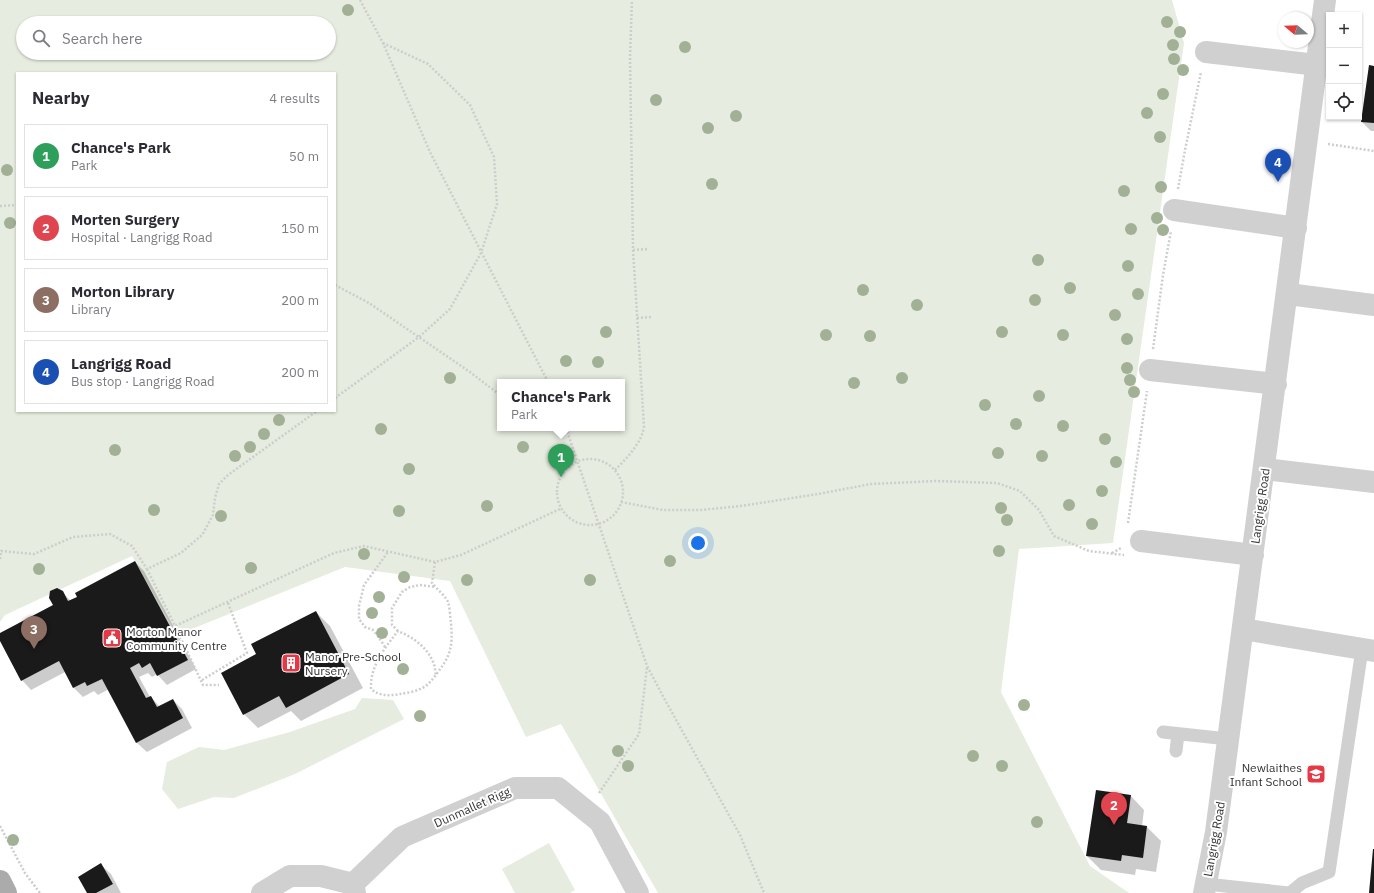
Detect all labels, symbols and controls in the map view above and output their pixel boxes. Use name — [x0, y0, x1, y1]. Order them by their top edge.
north arrow — [1278, 12, 1314, 48]
map controls — [1326, 12, 1362, 120]
button: + — [1326, 12, 1362, 48]
search box — [16, 16, 336, 60]
icon: search — [30, 27, 52, 49]
text: Search here — [62, 29, 142, 48]
button: − — [1326, 48, 1362, 84]
button: locate — [1326, 84, 1362, 120]
text: Nearby — [32, 87, 90, 109]
text: 4 results — [269, 90, 320, 107]
text: Chance's Park — [71, 138, 171, 157]
text: 1 — [42, 148, 50, 165]
text: 50 m — [289, 148, 319, 165]
pin: 4 — [1265, 149, 1291, 182]
text: Park — [71, 157, 97, 174]
text: Morten Surgery — [71, 210, 179, 229]
text: 2 — [42, 220, 50, 237]
text: 150 m — [281, 220, 319, 237]
text: Hospital · Langrigg Road — [71, 229, 212, 246]
text: Morton Library — [71, 282, 174, 301]
text: 3 — [42, 292, 50, 309]
text: 200 m — [281, 292, 319, 309]
text: Library — [71, 301, 111, 318]
text: Langrigg Road — [71, 354, 171, 373]
text: 4 — [42, 364, 50, 381]
text: 200 m — [281, 364, 319, 381]
text: Bus stop · Langrigg Road — [71, 373, 215, 390]
popup — [497, 379, 625, 431]
text: Chance's Park — [511, 387, 611, 406]
text: Park — [511, 406, 537, 423]
pin: 1 — [548, 444, 574, 477]
street label: Langrigg Road — [1247, 467, 1273, 545]
your location — [688, 533, 708, 553]
pin: 3 — [21, 616, 47, 649]
place label: Morton Manor Community Centre — [126, 624, 227, 653]
public building icon: Morton Manor Community Centre — [101, 627, 123, 649]
place label: Manor Pre-School Nursery — [305, 649, 401, 678]
building icon: Manor Pre-School Nursery — [280, 652, 302, 674]
place label: Newlaithes Infant School — [1230, 760, 1302, 789]
school or university icon: Newlaithes Infant School — [1305, 763, 1327, 785]
street label: Dunmallet Rigg — [431, 783, 513, 831]
pin: 2 — [1101, 792, 1127, 825]
street label: Langrigg Road — [1200, 800, 1228, 878]

